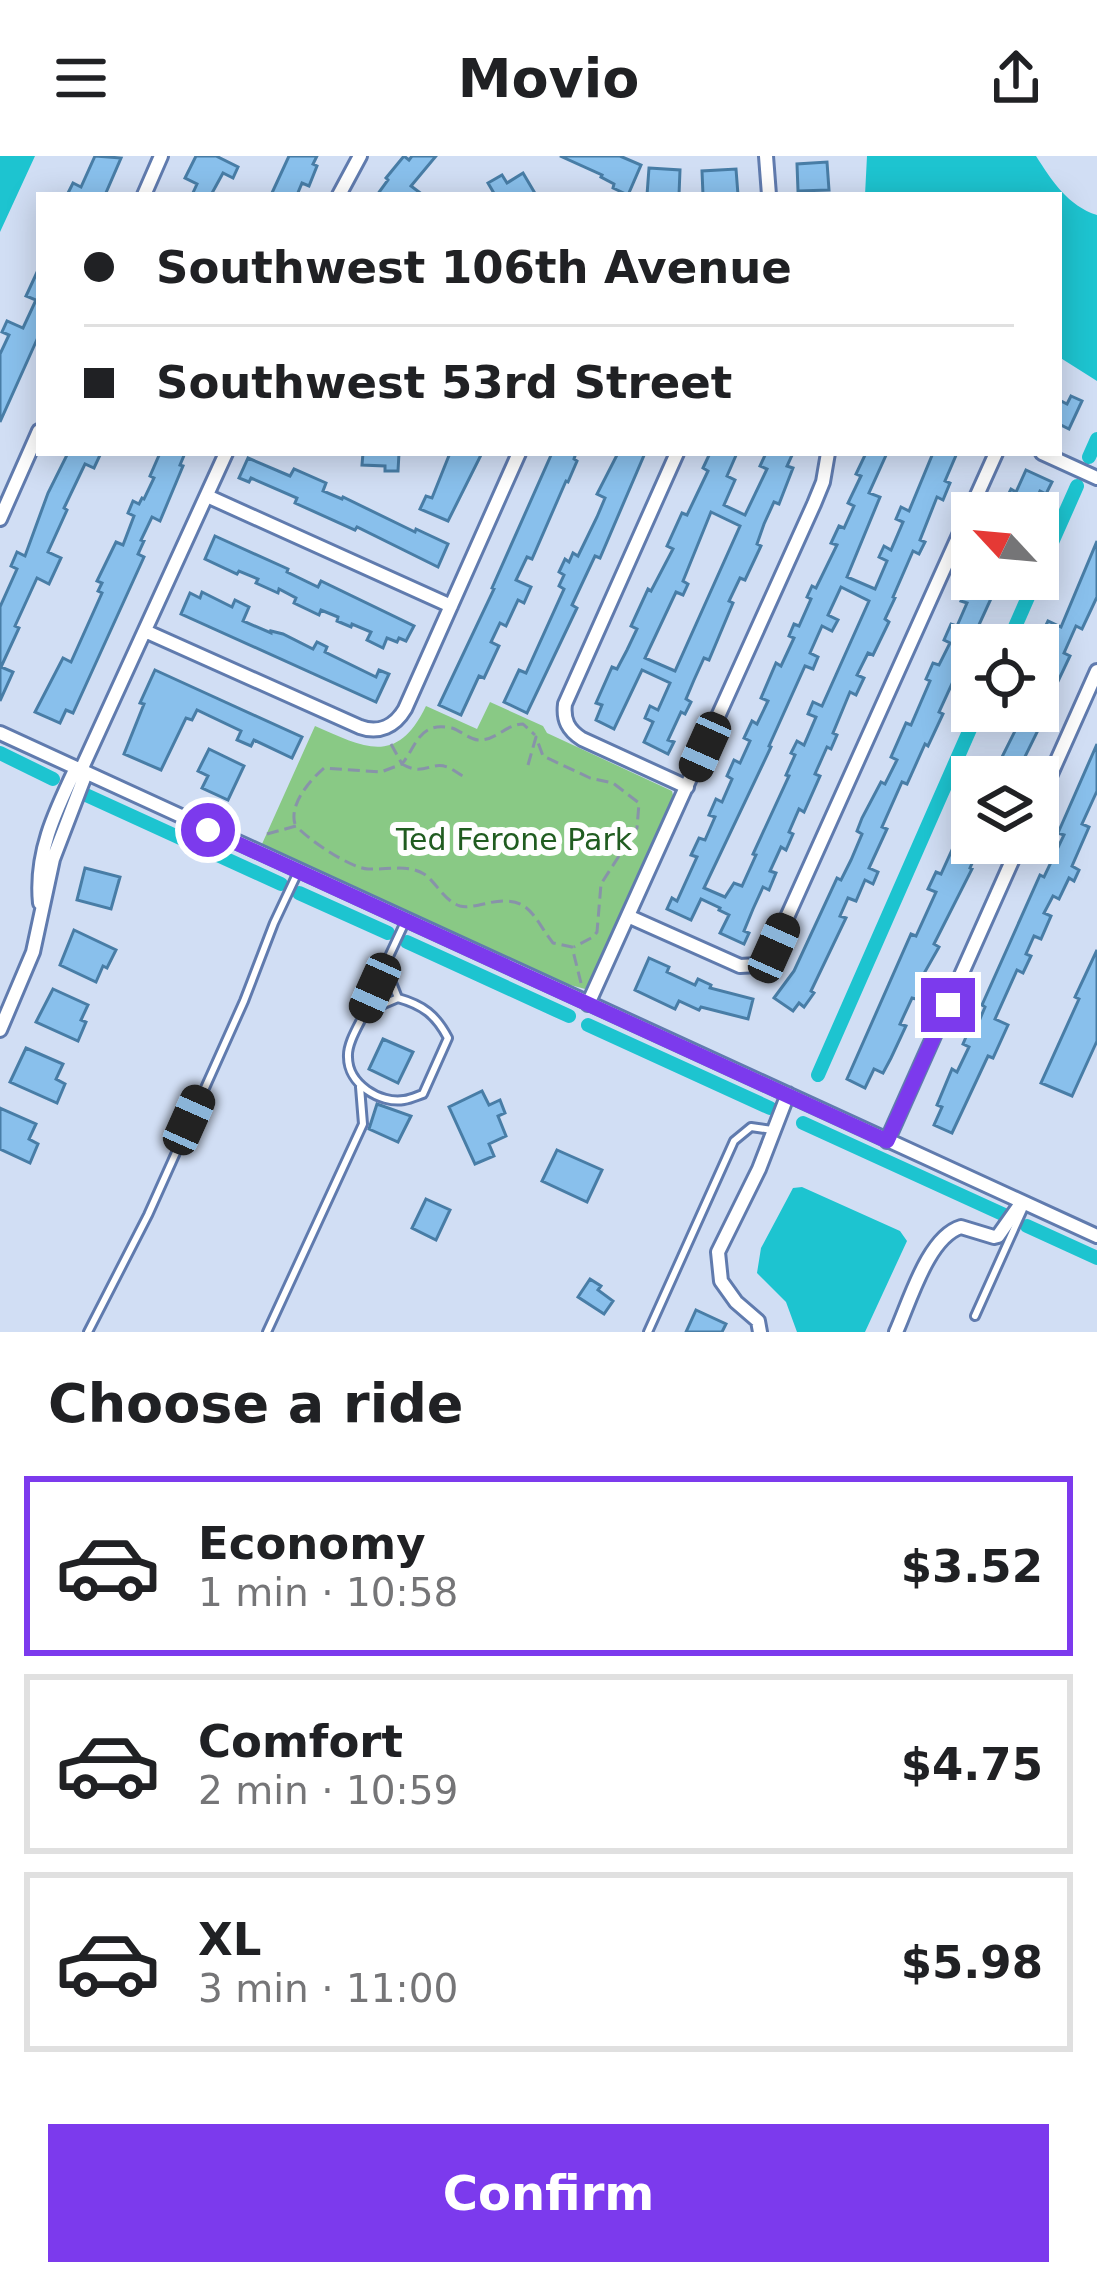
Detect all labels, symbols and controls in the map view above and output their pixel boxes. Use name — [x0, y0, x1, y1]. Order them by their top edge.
icon: menu — [48, 45, 114, 111]
icon: share — [983, 45, 1049, 111]
text: Movio — [458, 47, 639, 110]
text: Southwest 106th Avenue — [156, 241, 792, 294]
text: Southwest 53rd Street — [156, 356, 732, 409]
north arrow — [951, 492, 1059, 600]
map controls — [951, 492, 1059, 864]
button: locate — [951, 624, 1059, 732]
car — [674, 707, 736, 787]
button: layers — [951, 756, 1059, 864]
route start — [181, 803, 235, 857]
park label: Ted Ferone Park — [395, 822, 633, 857]
car — [743, 908, 805, 988]
car — [344, 948, 406, 1028]
route end — [921, 978, 975, 1032]
car — [158, 1080, 220, 1160]
text: Choose a ride — [48, 1372, 464, 1435]
icon: car — [54, 1512, 162, 1620]
text: Economy — [198, 1517, 426, 1570]
text: $3.52 — [901, 1540, 1043, 1593]
text: 1 min · 10:58 — [198, 1570, 458, 1615]
icon: car — [54, 1710, 162, 1818]
text: Comfort — [198, 1715, 403, 1768]
text: $4.75 — [901, 1738, 1043, 1791]
text: 2 min · 10:59 — [198, 1768, 458, 1813]
icon: car — [54, 1908, 162, 2016]
text: XL — [198, 1913, 261, 1966]
text: $5.98 — [901, 1936, 1043, 1989]
text: 3 min · 11:00 — [198, 1966, 458, 2011]
button: Confirm — [48, 2124, 1049, 2262]

